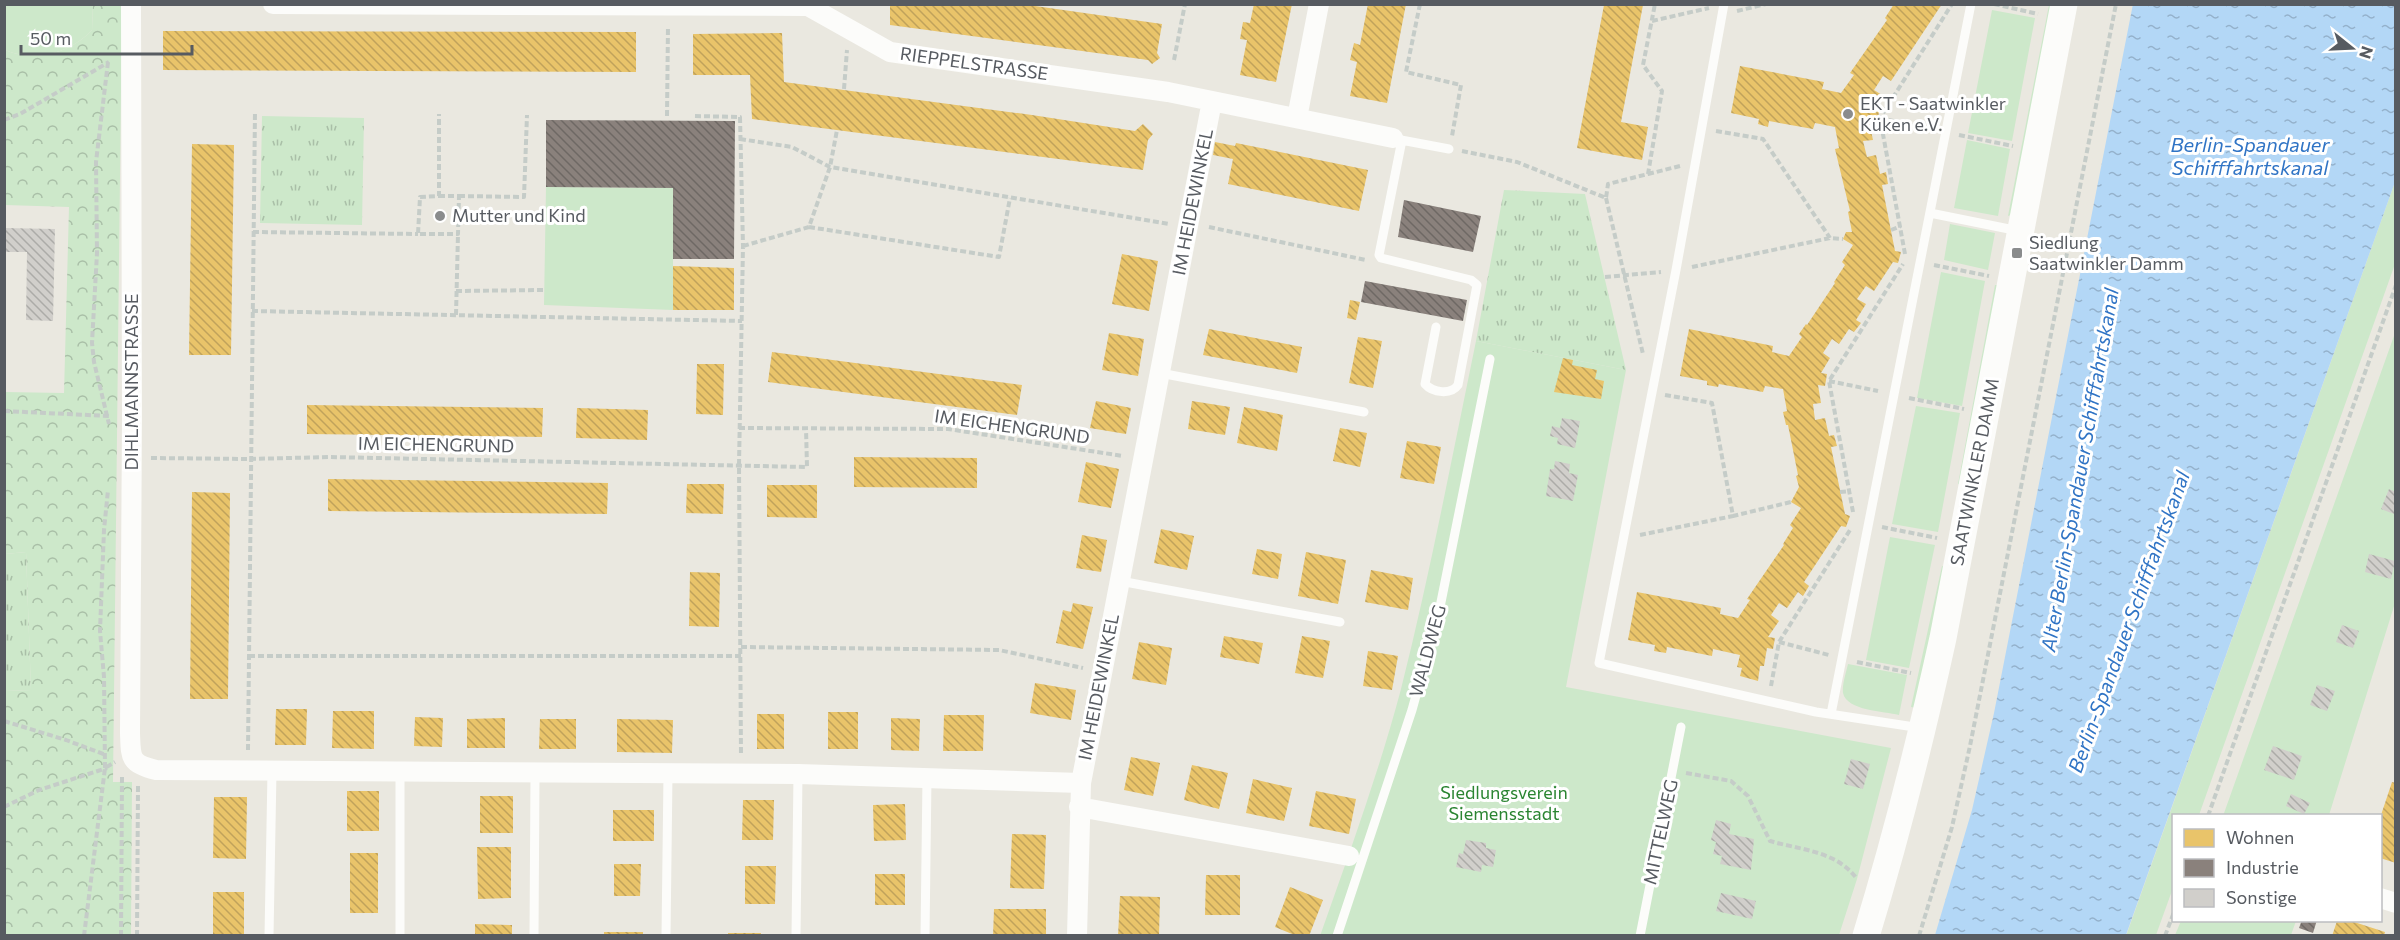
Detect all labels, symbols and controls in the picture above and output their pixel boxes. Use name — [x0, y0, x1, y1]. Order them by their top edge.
scale bar — [21, 18, 192, 56]
north arrow — [2322, 18, 2382, 78]
text: 50 m — [30, 27, 71, 49]
street label: RIEPPELSTRASSE — [899, 42, 1050, 84]
text: N — [2356, 44, 2378, 61]
place label: EKT - Saatwinkler Küken e.V. — [1860, 92, 2006, 135]
marker: EKT - Saatwinkler Küken e.V. — [1841, 107, 1855, 121]
street label: IM HEIDEWINKEL — [1167, 127, 1217, 277]
water label: Berlin-Spandauer Schifffahrtskanal — [2171, 132, 2330, 179]
place label: Mutter und Kind — [452, 204, 586, 226]
marker: Mutter und Kind — [433, 209, 447, 223]
place label: Siedlung Saatwinkler Damm — [2029, 231, 2184, 274]
marker: Siedlung Saatwinkler Damm — [2010, 246, 2024, 260]
water label: Alter Berlin-Spandauer Schifffahrtskanal — [2035, 285, 2123, 654]
street label: DIHLMANNSTRASSE — [120, 293, 142, 471]
street label: SAATWINKLER DAMM — [1945, 376, 2003, 567]
street label: IM EICHENGRUND — [933, 404, 1091, 448]
street label: IM EICHENGRUND — [358, 432, 514, 456]
water label: Berlin-Spandauer Schifffahrtskanal — [2062, 467, 2194, 776]
street label: WALDWEG — [1404, 602, 1450, 699]
street label: IM HEIDEWINKEL — [1073, 612, 1123, 762]
street label: MITTELWEG — [1638, 777, 1682, 886]
park label: Siedlungsverein Siemensstadt — [1440, 781, 1568, 824]
legend — [2172, 814, 2382, 922]
text: Wohnen — [2226, 826, 2294, 848]
text: Industrie — [2226, 856, 2299, 878]
text: Sonstige — [2226, 886, 2297, 908]

